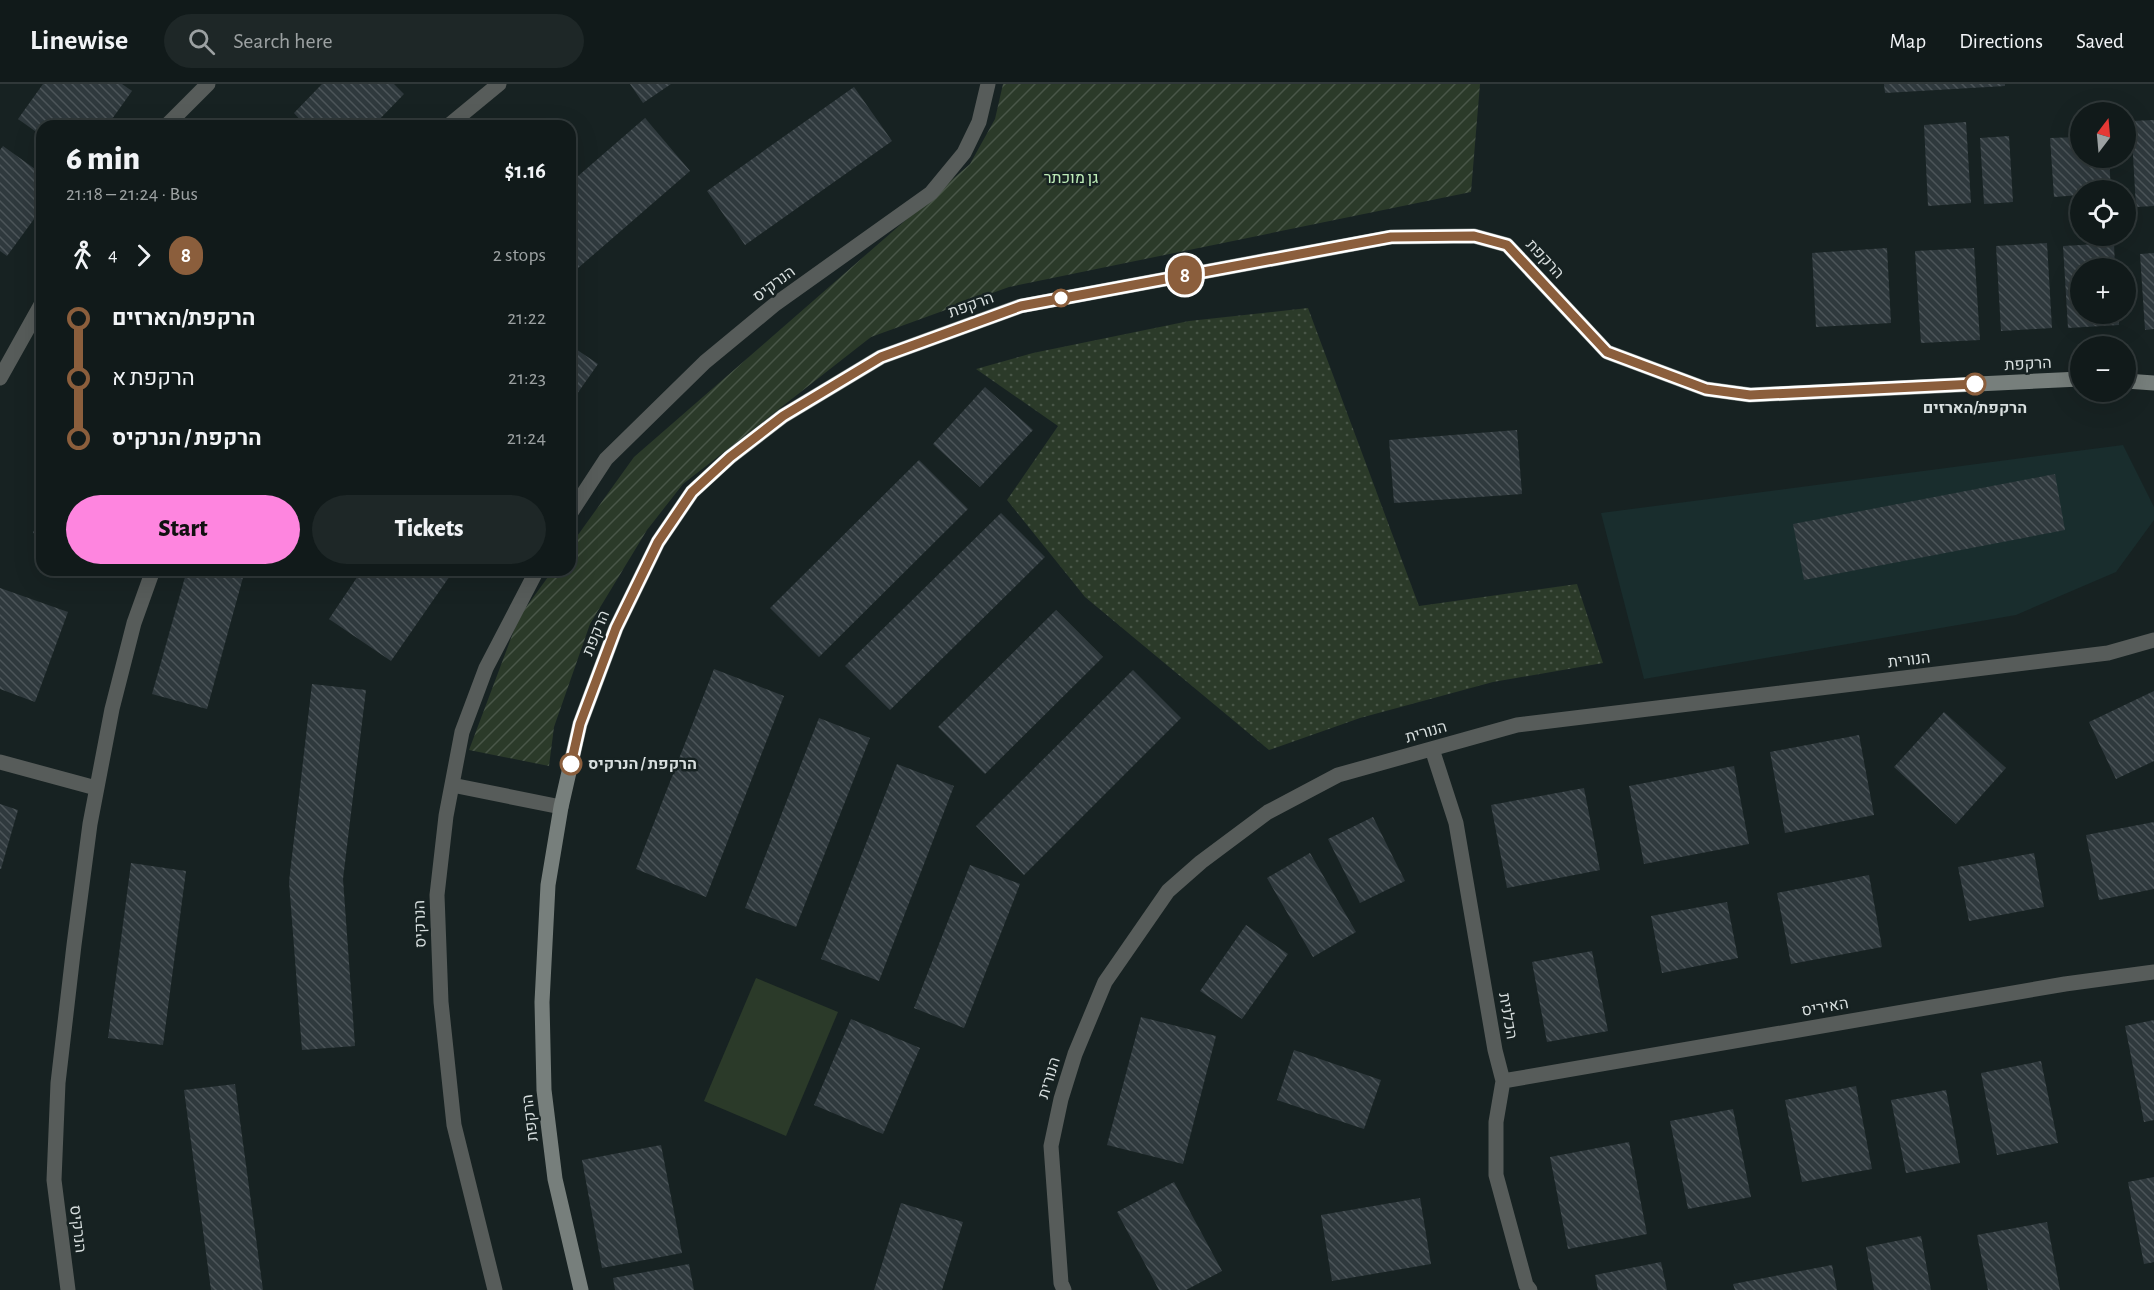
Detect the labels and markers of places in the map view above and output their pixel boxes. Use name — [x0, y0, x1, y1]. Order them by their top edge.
unlabelled marker — [1052, 289, 1070, 307]
marker: הרקפת/הארזים — [1964, 373, 1986, 395]
place label: הרקפת/הארזים — [1923, 400, 2027, 416]
marker: הרקפת / הנרקיס — [560, 753, 582, 775]
place label: הרקפת / הנרקיס — [588, 756, 697, 772]

